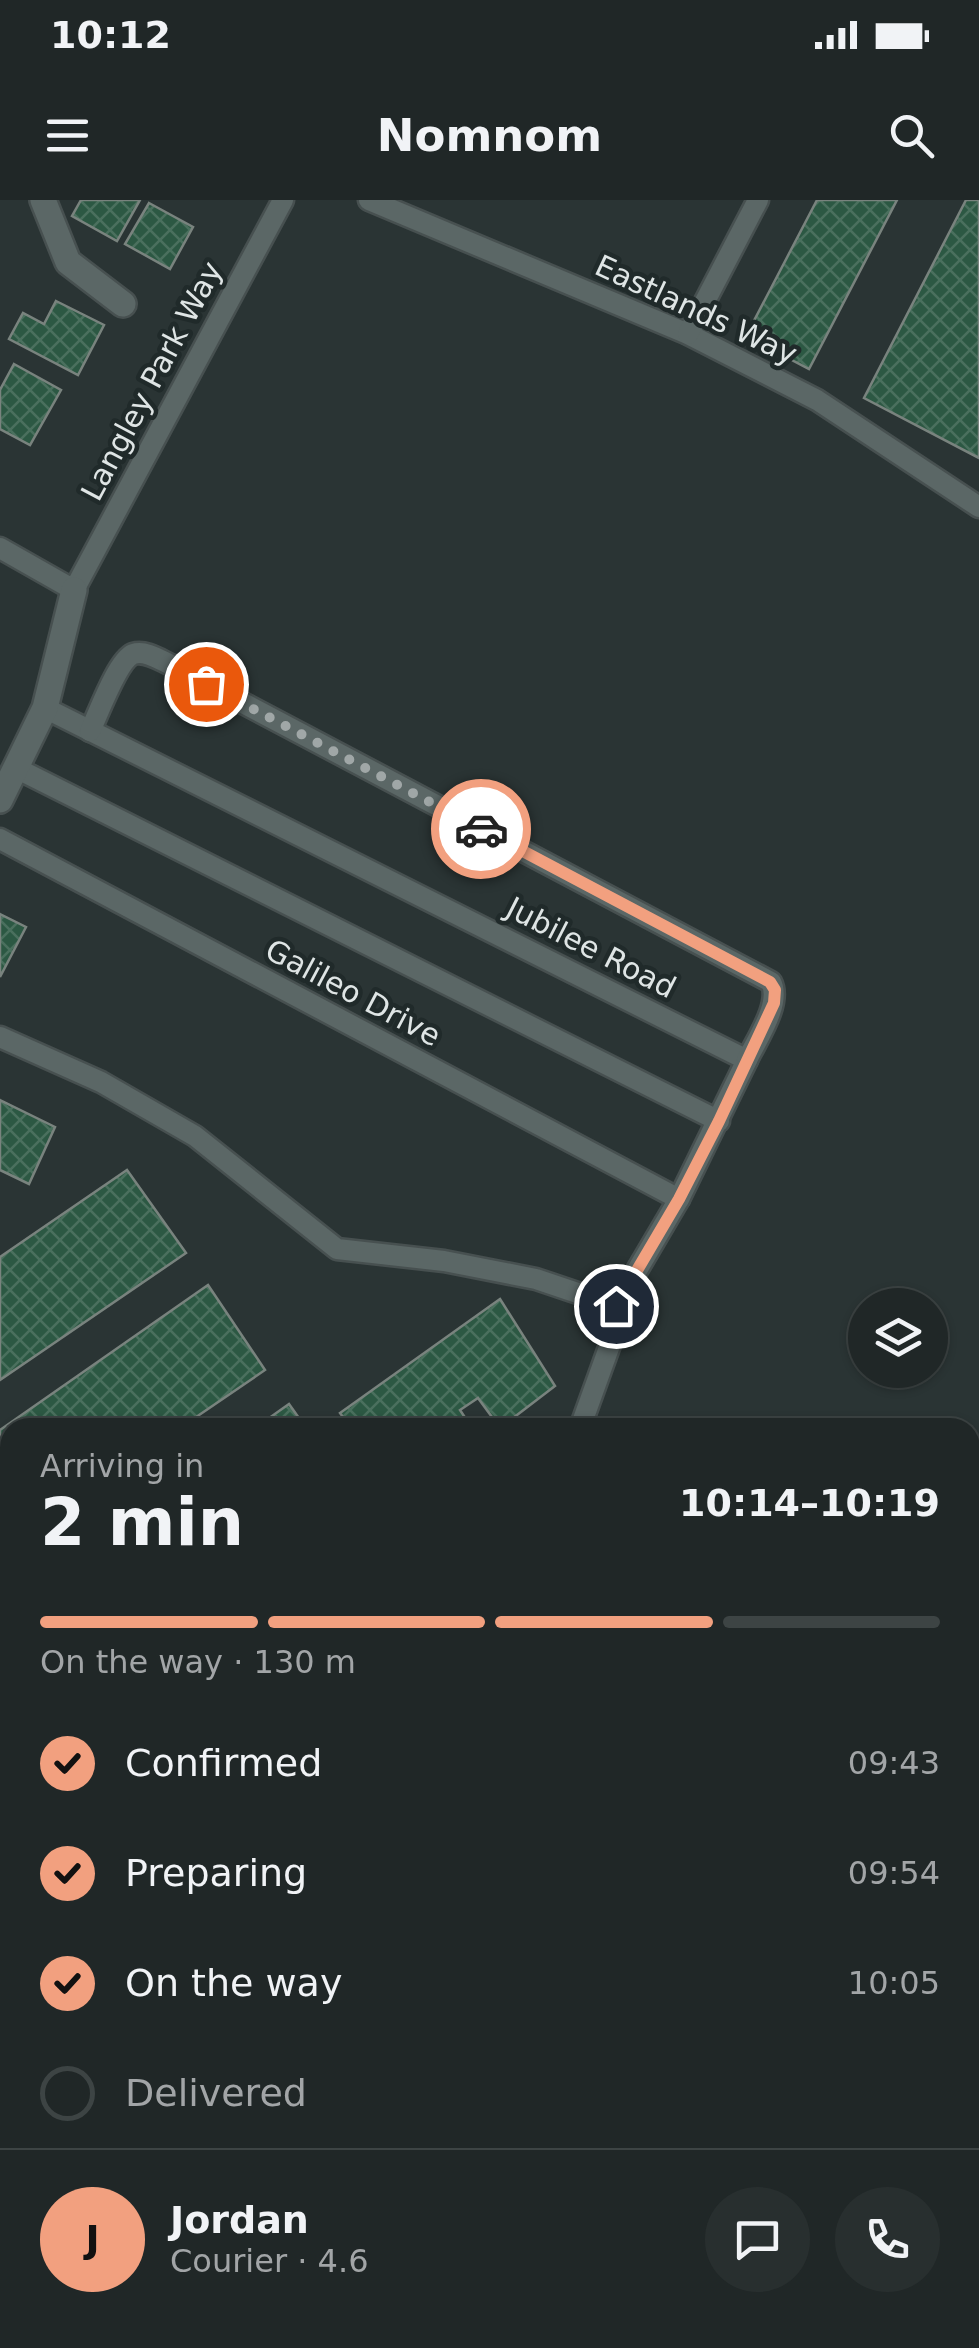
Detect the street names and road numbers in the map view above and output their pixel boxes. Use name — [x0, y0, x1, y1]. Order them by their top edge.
street label: Eastlands Way — [590, 248, 803, 372]
street label: Langley Park Way — [74, 255, 229, 506]
street label: Jubilee Road — [499, 889, 682, 1005]
street label: Galileo Drive — [260, 932, 447, 1053]

